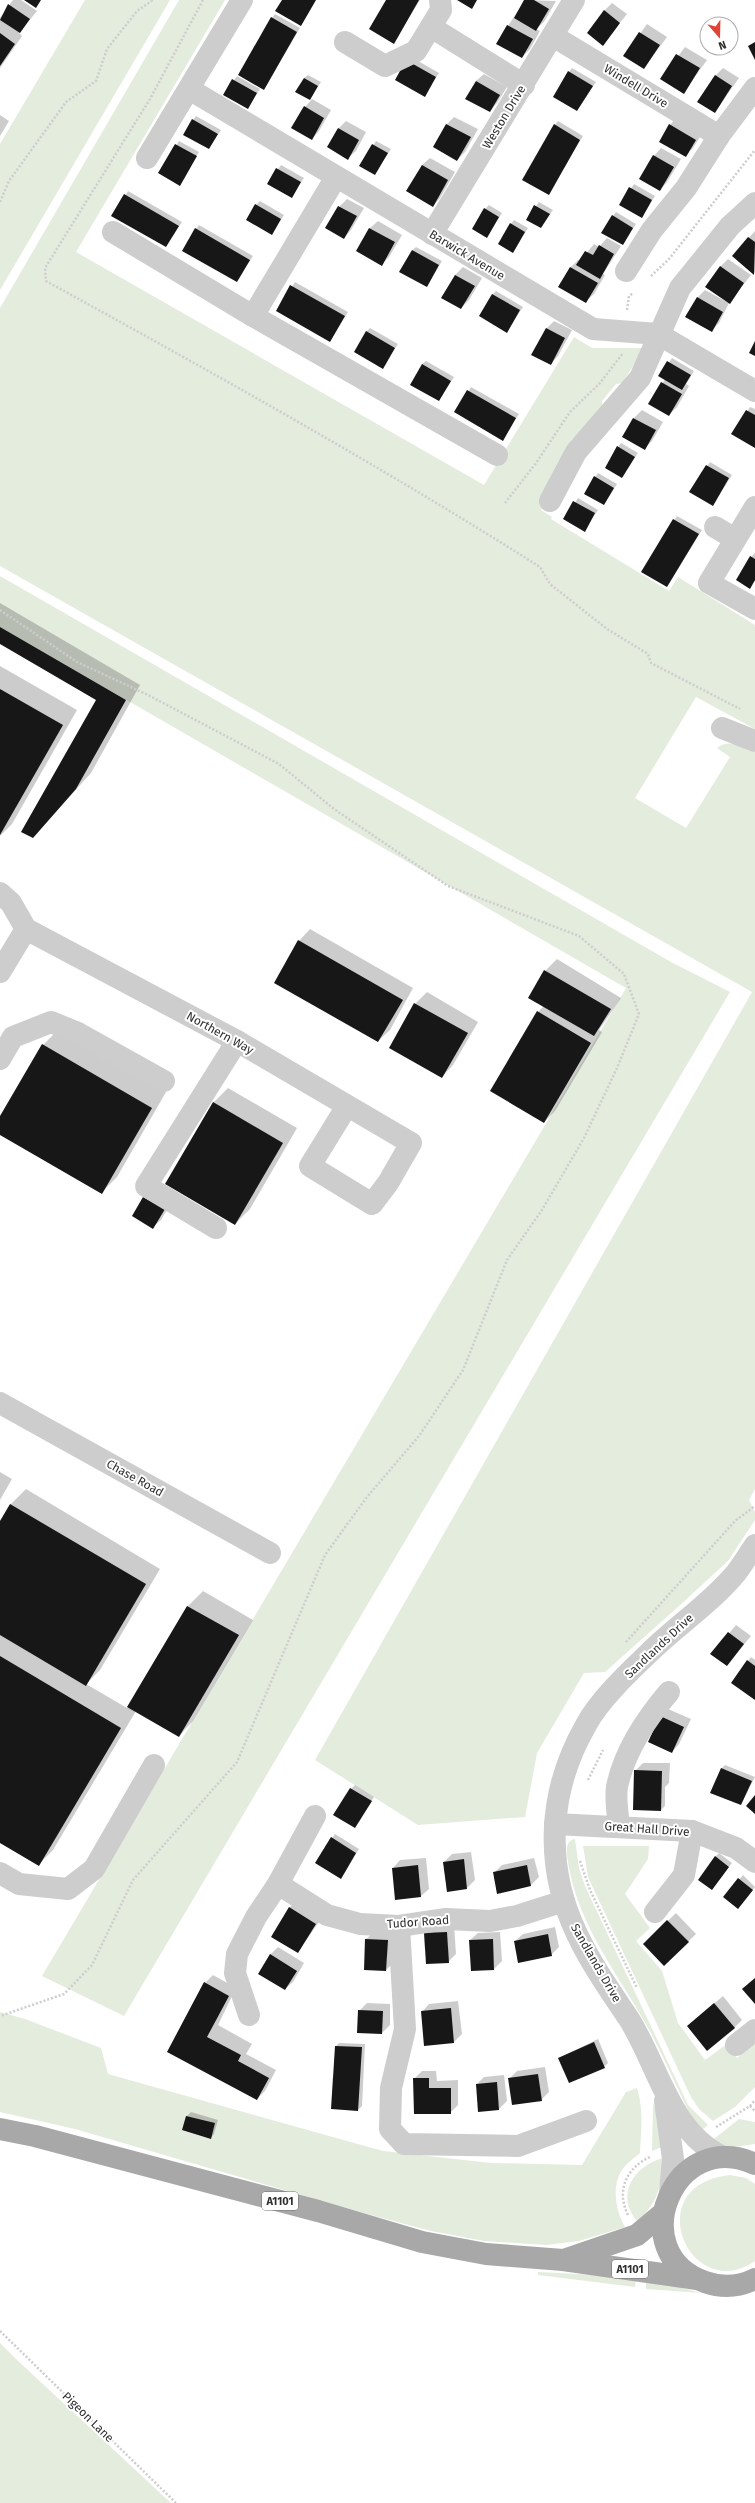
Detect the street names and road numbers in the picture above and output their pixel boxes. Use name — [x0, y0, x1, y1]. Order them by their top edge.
street label: Windell Drive — [601, 61, 671, 111]
street label: Weston Drive — [480, 83, 528, 151]
street label: Barwick Avenue — [427, 227, 507, 283]
street label: Northern Way — [184, 1009, 256, 1057]
street label: Chase Road — [104, 1457, 166, 1499]
street label: Sandlands Drive — [622, 1611, 696, 1681]
street label: Great Hall Drive — [604, 1819, 690, 1839]
street label: Tudor Road — [386, 1913, 450, 1931]
street label: Sandlands Drive — [568, 1921, 624, 2005]
road number: A1101 — [262, 2192, 298, 2210]
road number: A1101 — [612, 2260, 648, 2278]
street label: Pigeon Lane — [59, 2389, 117, 2445]

